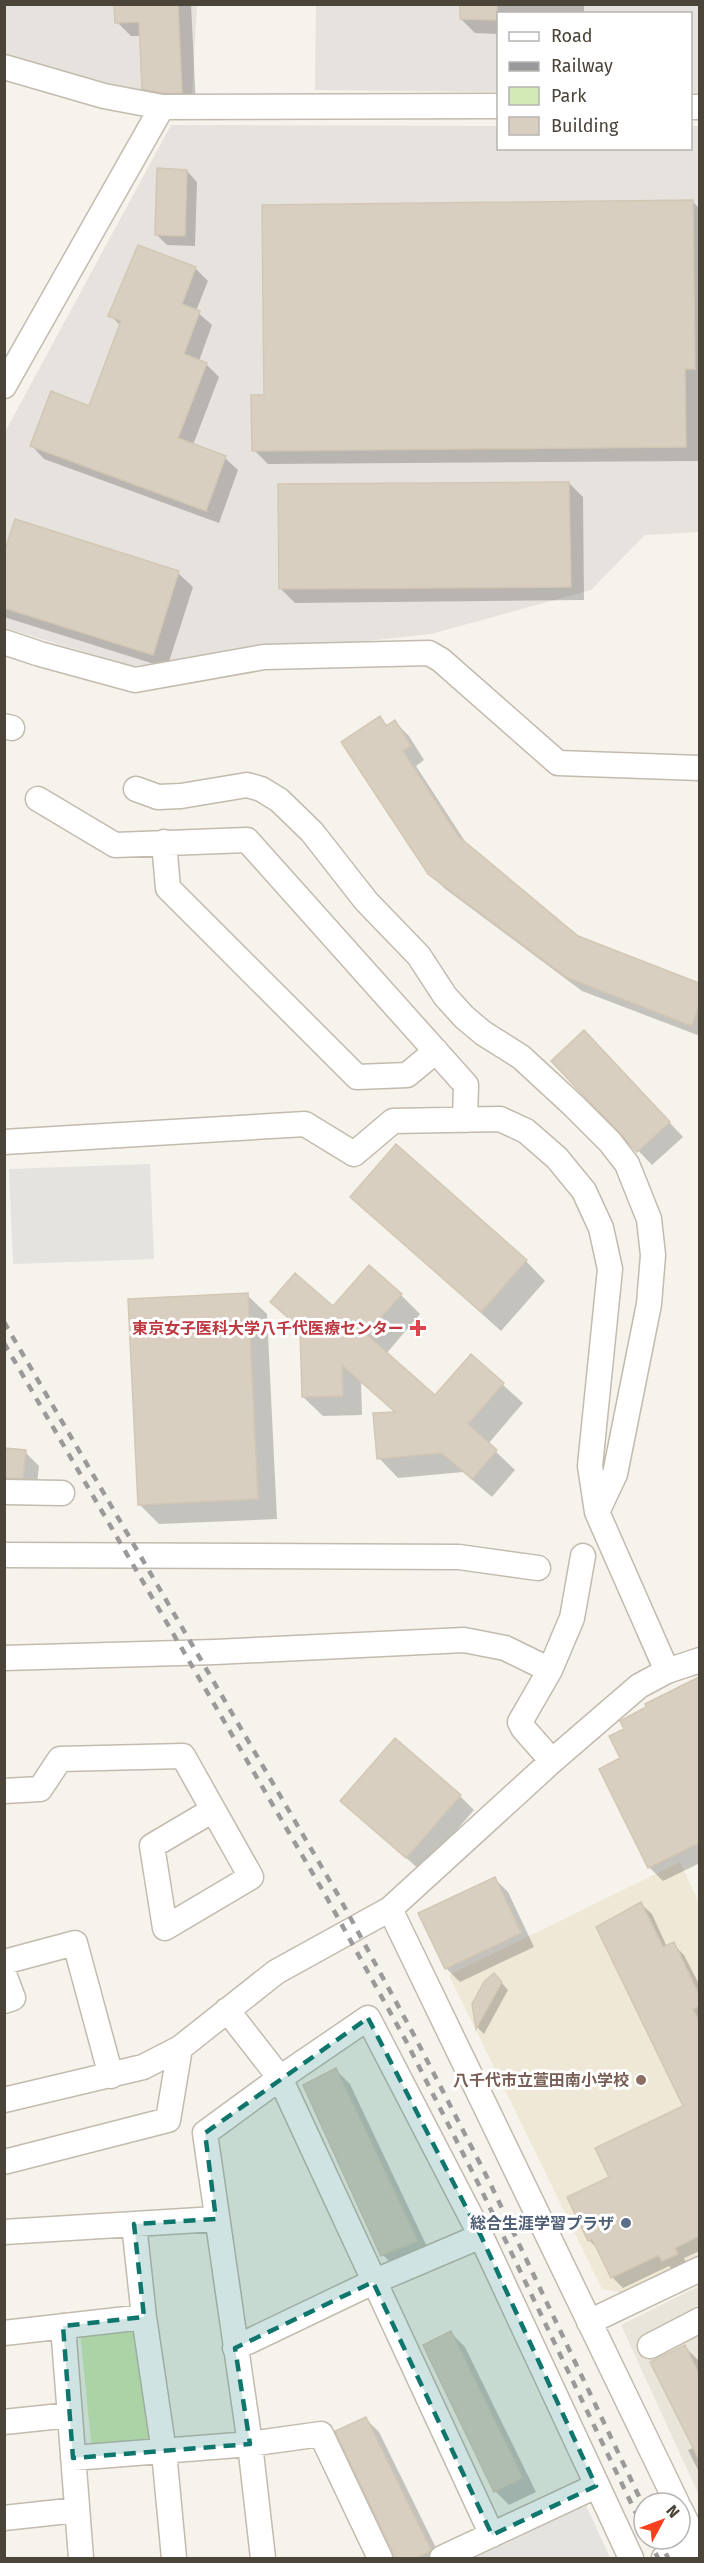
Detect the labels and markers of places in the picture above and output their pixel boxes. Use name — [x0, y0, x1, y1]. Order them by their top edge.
place label: 東京女子医科大学八千代医療センター — [132, 1319, 404, 1338]
marker: 東京女子医科大学八千代医療センター — [409, 1319, 427, 1337]
place label: 八千代市立萱田南小学校 — [453, 2071, 629, 2090]
marker: 八千代市立萱田南小学校 — [634, 2073, 648, 2087]
place label: 総合生涯学習プラザ — [470, 2214, 614, 2233]
marker: 総合生涯学習プラザ — [619, 2216, 633, 2230]

